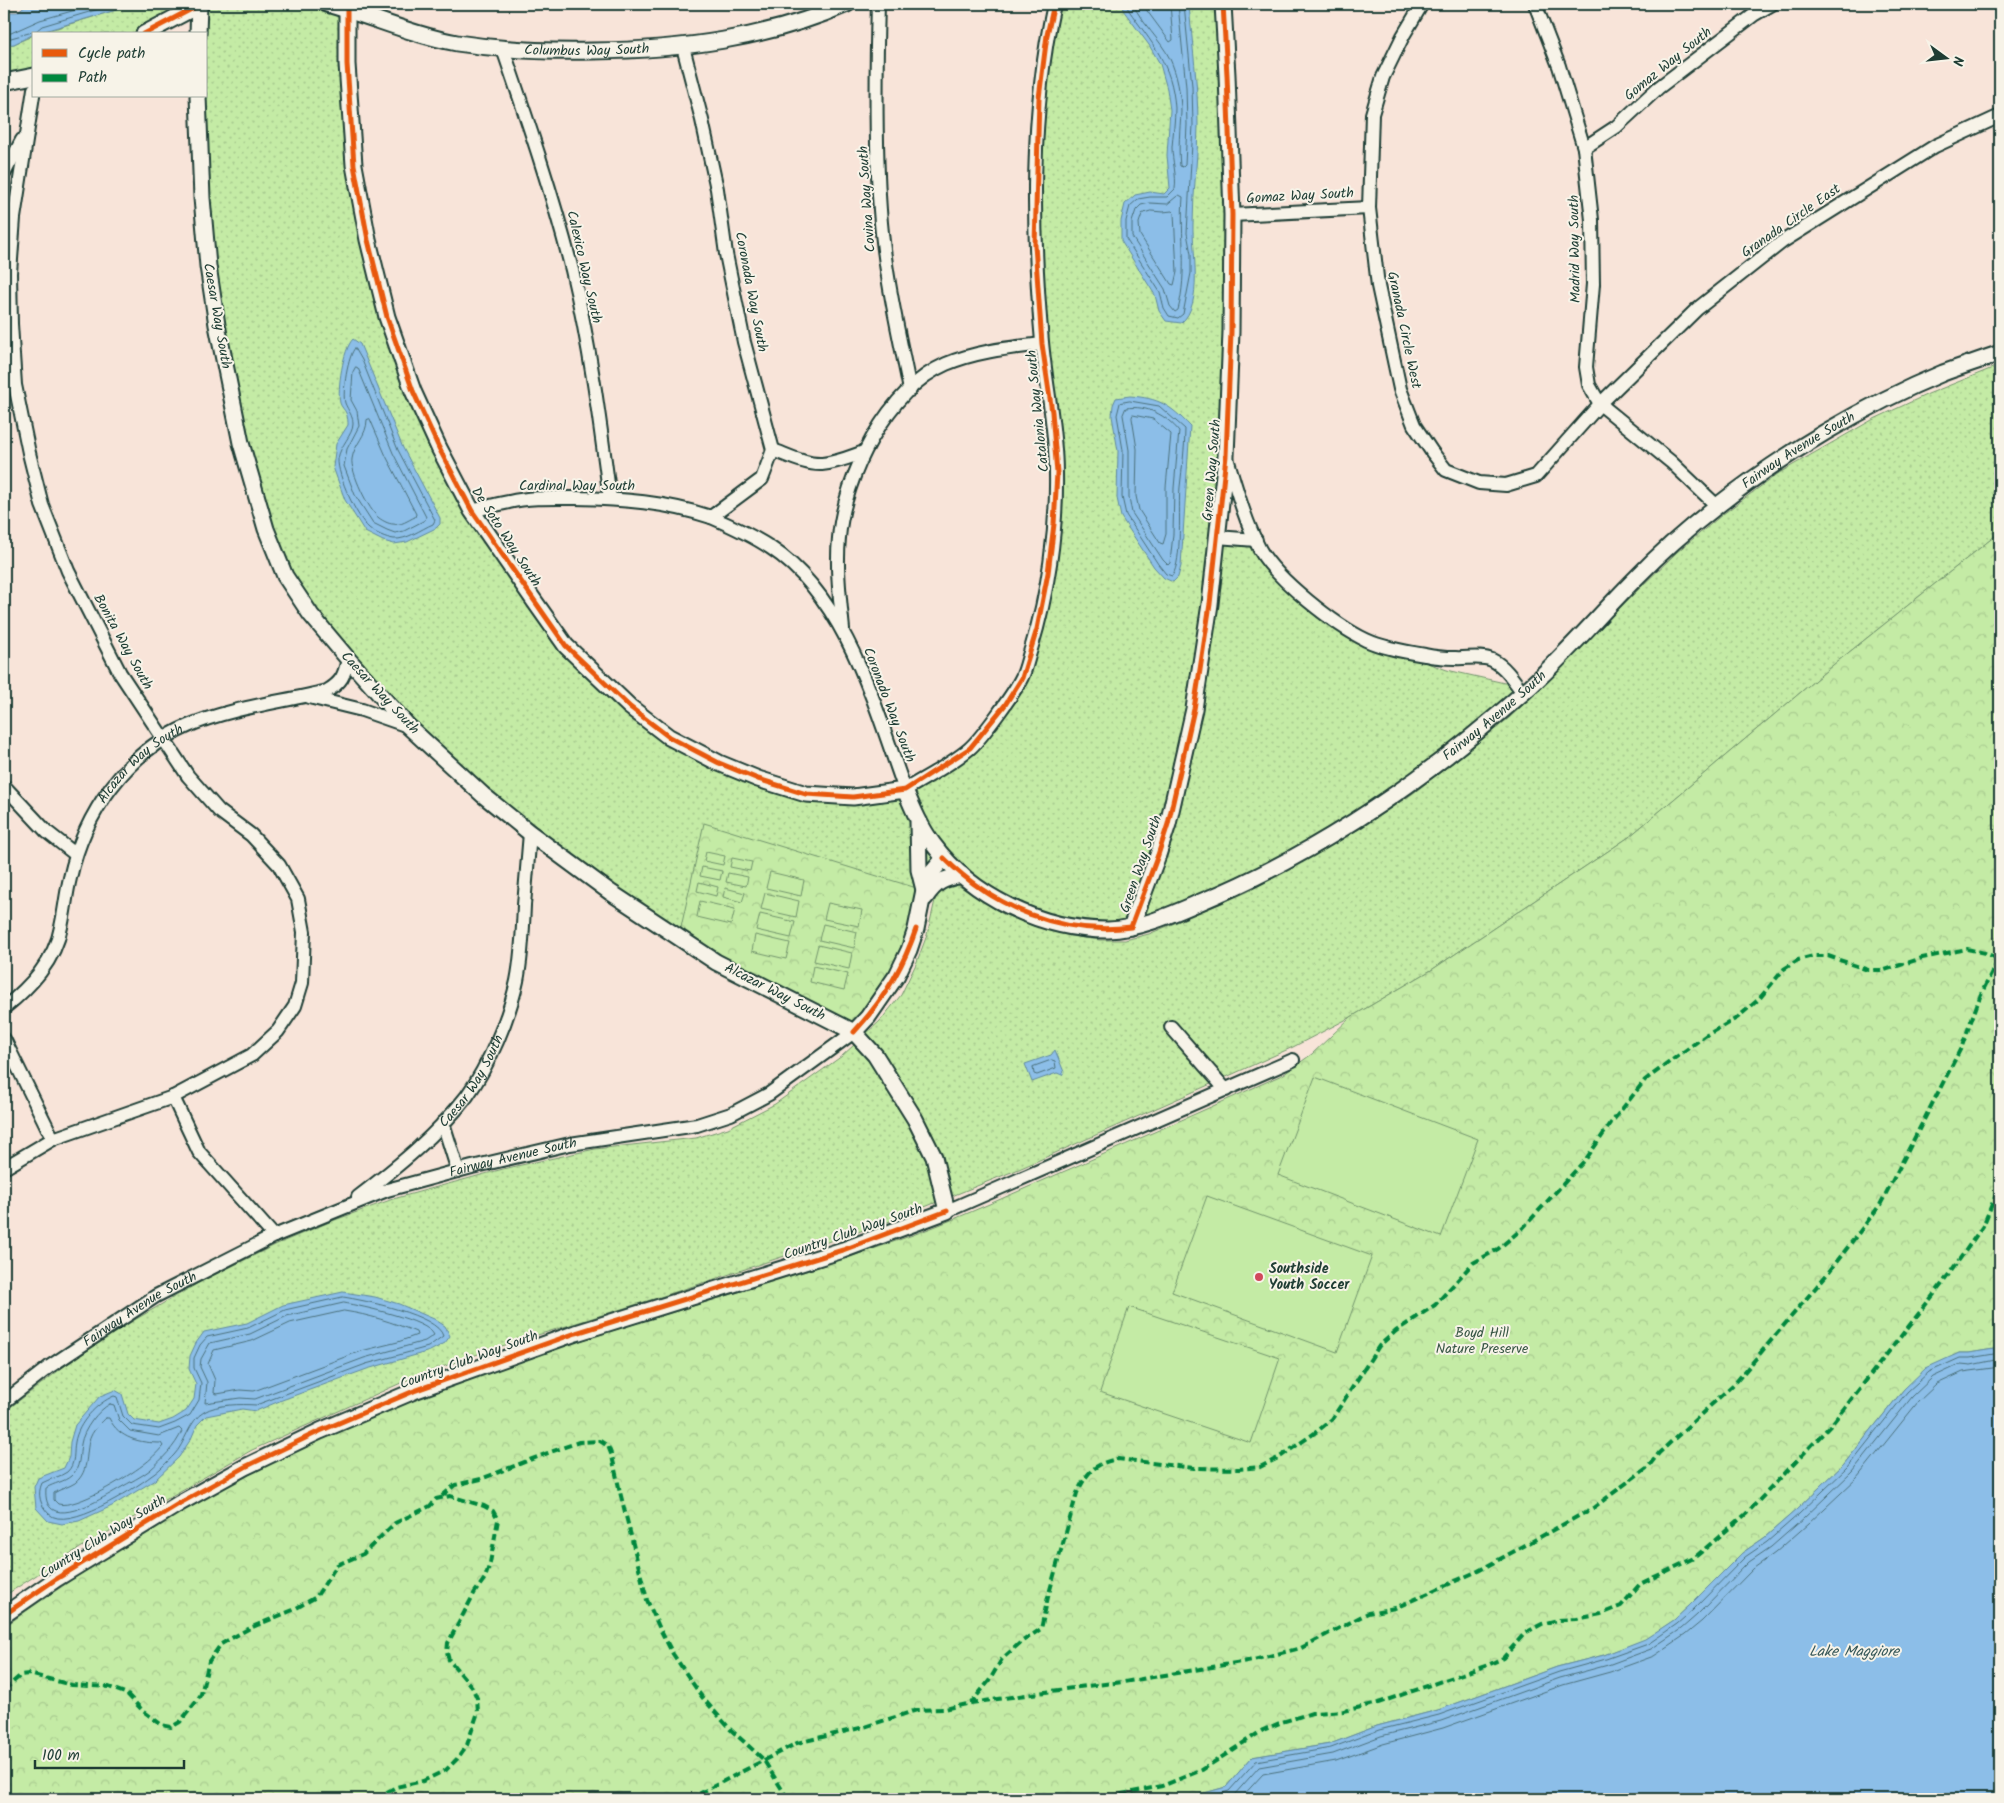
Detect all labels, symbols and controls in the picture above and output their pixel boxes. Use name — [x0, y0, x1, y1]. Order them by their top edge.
street label: Gomaz Way South — [1619, 22, 1717, 106]
legend — [32, 32, 208, 98]
north arrow — [1922, 32, 1972, 82]
street label: Columbus Way South — [524, 38, 650, 62]
text: Cycle path — [78, 42, 145, 66]
text: N — [1946, 54, 1969, 68]
text: Path — [78, 66, 107, 90]
street label: Covina Way South — [852, 145, 882, 253]
street label: Granada Circle East — [1737, 178, 1846, 264]
street label: Gomaz Way South — [1246, 182, 1354, 210]
street label: Madrid Way South — [1563, 195, 1587, 303]
street label: Calexico Way South — [560, 208, 608, 326]
street label: Coronada Way South — [729, 230, 773, 354]
street label: Caesar Way South — [197, 261, 237, 371]
street label: Granada Circle West — [1381, 269, 1427, 391]
street label: Catalonia Way South — [1021, 349, 1055, 473]
street label: Fairway Avenue South — [1737, 406, 1859, 495]
street label: Green Way South — [1197, 418, 1227, 522]
street label: Cardinal Way South — [519, 475, 635, 497]
street label: De Soto Way South — [465, 483, 547, 591]
street label: Bonita Way South — [87, 590, 159, 694]
street label: Coronado Way South — [857, 644, 921, 766]
street label: Caesar Way South — [335, 646, 425, 740]
street label: Fairway Avenue South — [1438, 666, 1552, 766]
street label: Alcazar Way South — [92, 719, 187, 808]
street label: Green Way South — [1114, 812, 1168, 916]
street label: Alcazar Way South — [721, 957, 829, 1027]
street label: Caesar Way South — [434, 1031, 510, 1133]
street label: Fairway Avenue South — [447, 1132, 578, 1184]
street label: Country Club Way South — [780, 1198, 926, 1266]
place label: Southside Youth Soccer — [1269, 1258, 1350, 1296]
street label: Fairway Avenue South — [79, 1266, 201, 1353]
marker: Southside Youth Soccer — [1253, 1271, 1265, 1283]
park label: Boyd Hill Nature Preserve — [1436, 1322, 1529, 1360]
street label: Country Club Way South — [397, 1325, 541, 1395]
street label: Country Club Way South — [35, 1489, 171, 1585]
water label: Lake Maggiore — [1809, 1640, 1900, 1664]
scale bar — [35, 1738, 184, 1770]
text: 100 m — [42, 1744, 80, 1768]

